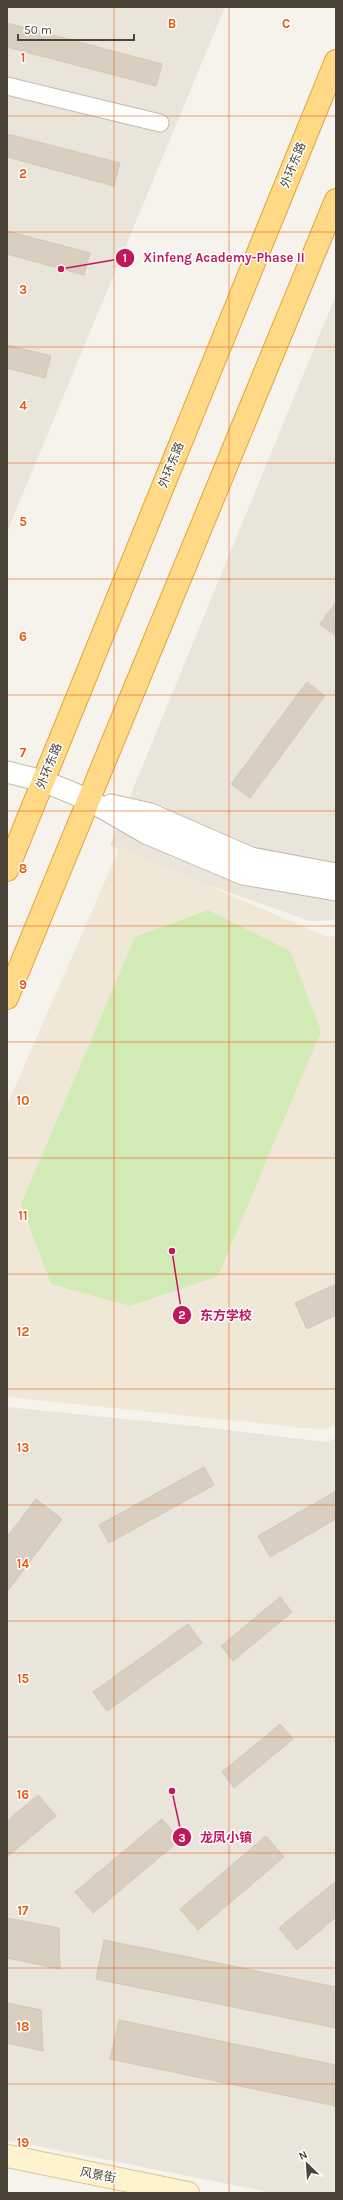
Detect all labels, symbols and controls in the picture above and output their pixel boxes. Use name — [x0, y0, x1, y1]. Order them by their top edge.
scale bar — [18, 16, 134, 42]
text: B — [168, 16, 176, 31]
text: C — [282, 16, 290, 31]
text: 50 m — [24, 23, 52, 37]
text: 1 — [21, 50, 25, 65]
street label: 外环东路 — [278, 140, 308, 190]
text: 2 — [19, 166, 27, 181]
callout: Xinfeng Academy-Phase II — [115, 245, 313, 270]
text: Xinfeng Academy-Phase II — [143, 250, 305, 265]
text: 1 — [123, 251, 127, 265]
text: 3 — [19, 282, 27, 297]
text: 4 — [19, 398, 27, 413]
street label: 外环东路 — [156, 440, 186, 490]
text: 5 — [19, 514, 27, 529]
text: 6 — [19, 629, 27, 644]
street label: 外环东路 — [34, 741, 64, 791]
text: 7 — [20, 745, 27, 760]
text: 8 — [19, 861, 27, 876]
text: 9 — [19, 977, 27, 992]
text: 10 — [17, 1093, 29, 1108]
text: 11 — [18, 1208, 28, 1223]
callout: 东方学校 — [172, 1302, 260, 1327]
text: 2 — [178, 1308, 186, 1322]
text: 东方学校 — [200, 1308, 252, 1323]
text: 12 — [17, 1324, 29, 1339]
text: 13 — [17, 1440, 29, 1455]
text: 14 — [17, 1556, 29, 1571]
text: 15 — [17, 1671, 30, 1686]
text: 16 — [17, 1787, 29, 1802]
callout: 龙凤小镇 — [172, 1825, 260, 1850]
text: 龙凤小镇 — [200, 1830, 252, 1845]
text: 3 — [178, 1831, 186, 1845]
text: 17 — [17, 1903, 29, 1918]
text: 18 — [16, 2019, 30, 2034]
text: 19 — [17, 2135, 29, 2150]
north arrow — [287, 2144, 327, 2184]
text: N — [297, 2148, 309, 2163]
street label: 风景街 — [79, 2165, 117, 2185]

